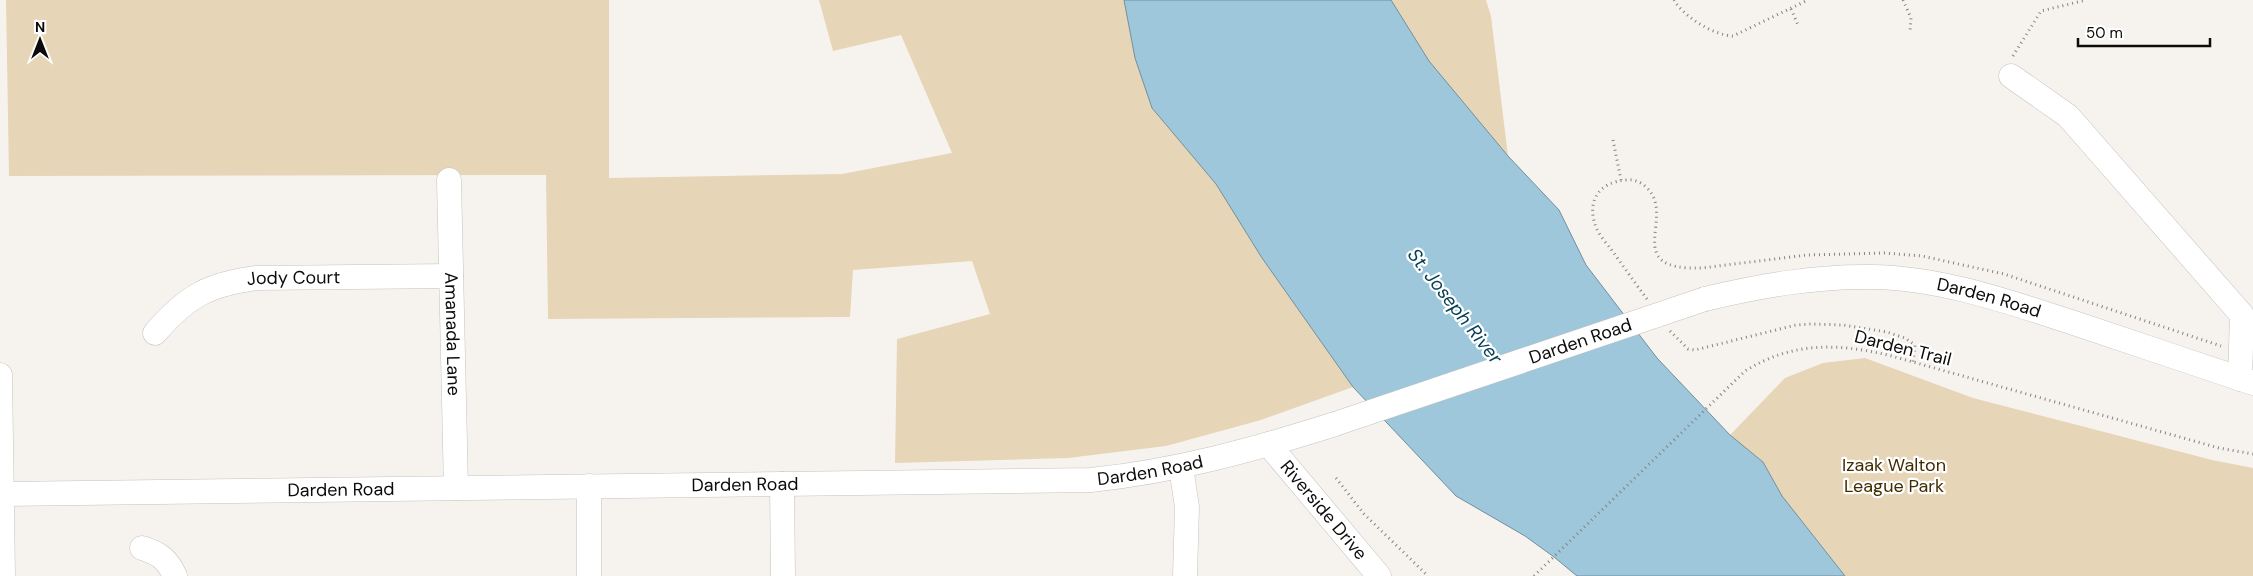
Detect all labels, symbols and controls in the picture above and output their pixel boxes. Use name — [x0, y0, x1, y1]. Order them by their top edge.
north arrow — [15, 15, 65, 65]
scale bar — [2078, 15, 2210, 47]
text: N — [35, 18, 45, 36]
text: 50 m — [2086, 23, 2123, 43]
water label: St. Joseph River — [1402, 243, 1509, 370]
street label: Jody Court — [245, 265, 340, 291]
street label: Amanada Lane — [439, 272, 466, 396]
street label: Darden Road — [1935, 272, 2044, 324]
street label: Darden Road — [1526, 313, 1635, 370]
street label: Darden Trail — [1852, 324, 1954, 372]
street label: Darden Road — [1096, 449, 1205, 491]
park label: Izaak Walton League Park — [1842, 453, 1946, 498]
street label: Riverside Drive — [1275, 455, 1373, 565]
street label: Darden Road — [691, 472, 799, 497]
street label: Darden Road — [287, 477, 395, 502]

